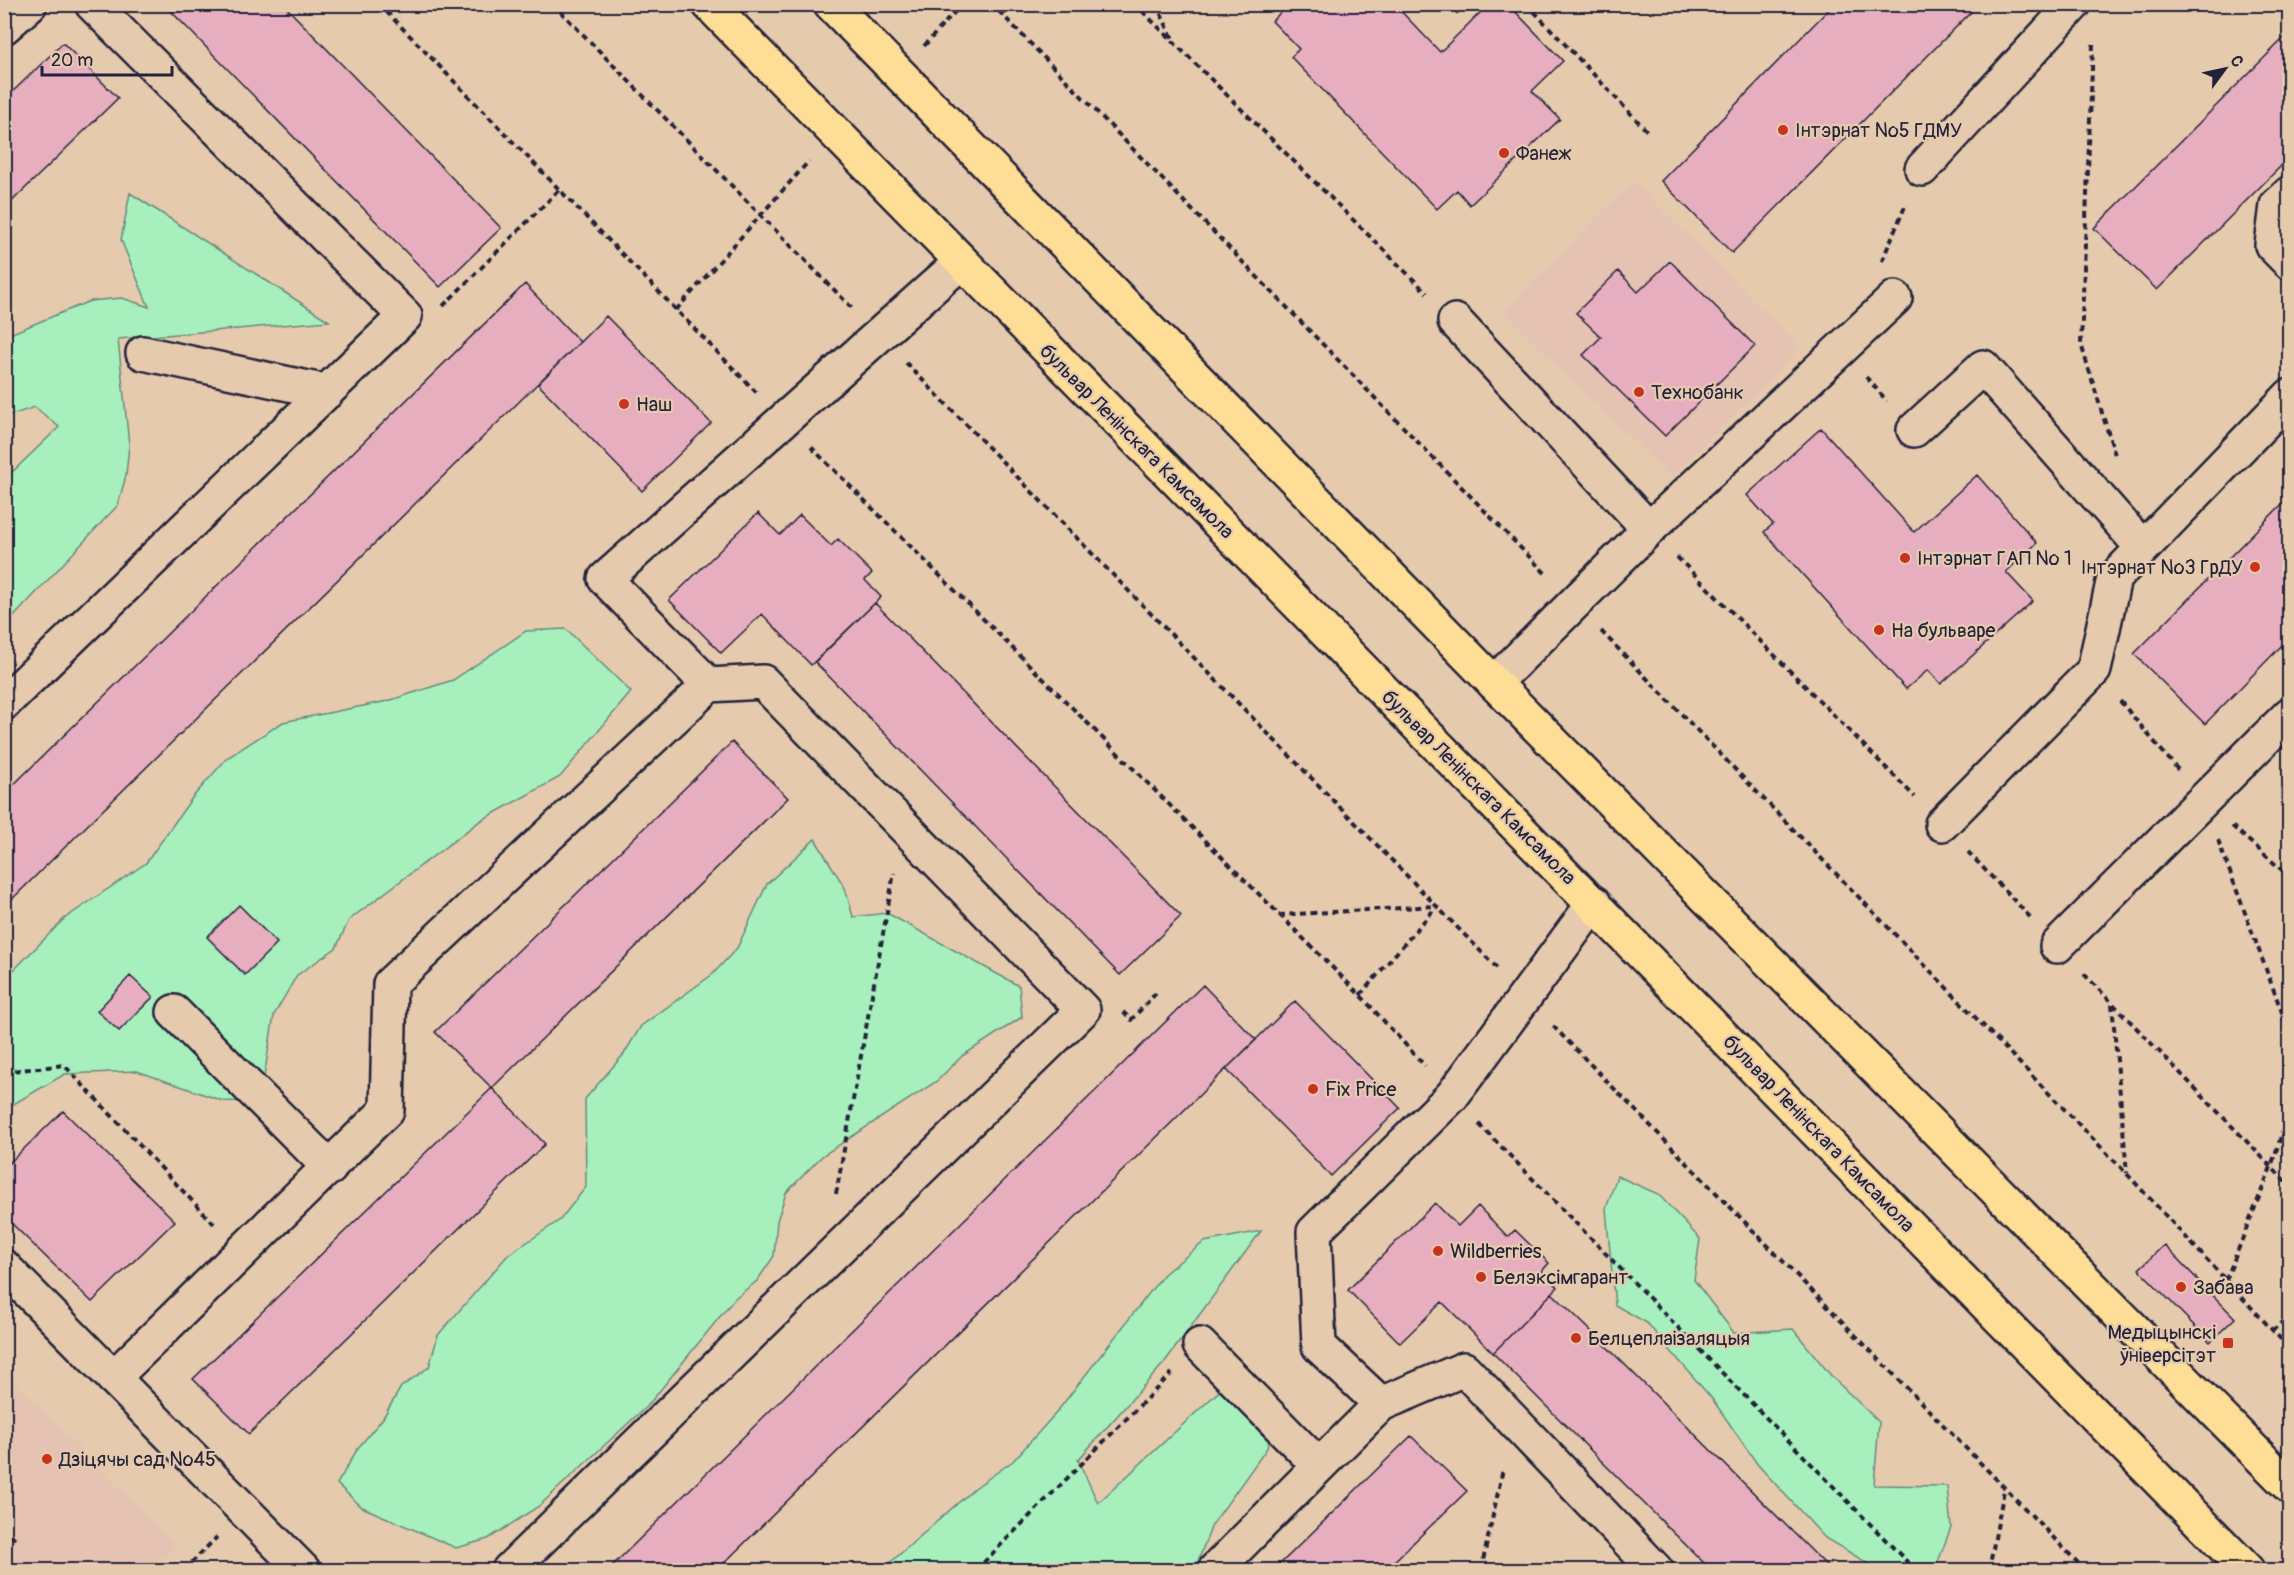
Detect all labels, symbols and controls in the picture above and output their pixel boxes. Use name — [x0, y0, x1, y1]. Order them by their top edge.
scale bar — [42, 39, 172, 77]
north arrow — [2195, 39, 2255, 99]
text: 20 m — [51, 49, 93, 72]
text: С — [2226, 52, 2248, 71]
place label: Інтэрнат №5 ГДМУ — [1795, 118, 1962, 143]
marker: Інтэрнат №5 ГДМУ — [1776, 123, 1790, 137]
place label: Фанеж — [1516, 141, 1572, 166]
marker: Фанеж — [1497, 146, 1511, 160]
street label: бульвар Ленінскага Камсамола — [1034, 339, 1239, 544]
place label: Технобанк — [1651, 380, 1744, 405]
marker: Технобанк — [1632, 385, 1646, 399]
place label: Наш — [636, 392, 672, 417]
marker: Наш — [617, 397, 631, 411]
place label: Інтэрнат ГАП № 1 — [1917, 546, 2072, 571]
marker: Інтэрнат ГАП № 1 — [1898, 551, 1912, 565]
place label: Інтэрнат №3 ГрДУ — [2081, 555, 2243, 580]
marker: Інтэрнат №3 ГрДУ — [2248, 560, 2262, 574]
place label: На бульваре — [1891, 618, 1996, 643]
marker: На бульваре — [1872, 623, 1886, 637]
street label: бульвар Ленінскага Камсамола — [1376, 685, 1581, 890]
street label: бульвар Ленінскага Камсамола — [1717, 1029, 1920, 1238]
place label: Fix Price — [1325, 1077, 1396, 1102]
marker: Fix Price — [1306, 1082, 1320, 1096]
place label: Wildberries — [1450, 1239, 1542, 1264]
marker: Wildberries — [1431, 1244, 1445, 1258]
place label: Белэксімгарант — [1493, 1265, 1628, 1290]
marker: Белэксімгарант — [1474, 1270, 1488, 1284]
place label: Забава — [2193, 1275, 2254, 1300]
marker: Забава — [2174, 1280, 2188, 1294]
place label: Медыцынскі ўніверсітэт — [2107, 1320, 2216, 1368]
place label: Белцеплаізаляцыя — [1588, 1326, 1750, 1351]
marker: Белцеплаізаляцыя — [1569, 1331, 1583, 1345]
marker: Медыцынскі ўніверсітэт — [2221, 1336, 2235, 1350]
place label: Дзіцячы сад №45 — [58, 1447, 216, 1472]
marker: Дзіцячы сад №45 — [40, 1452, 54, 1466]

